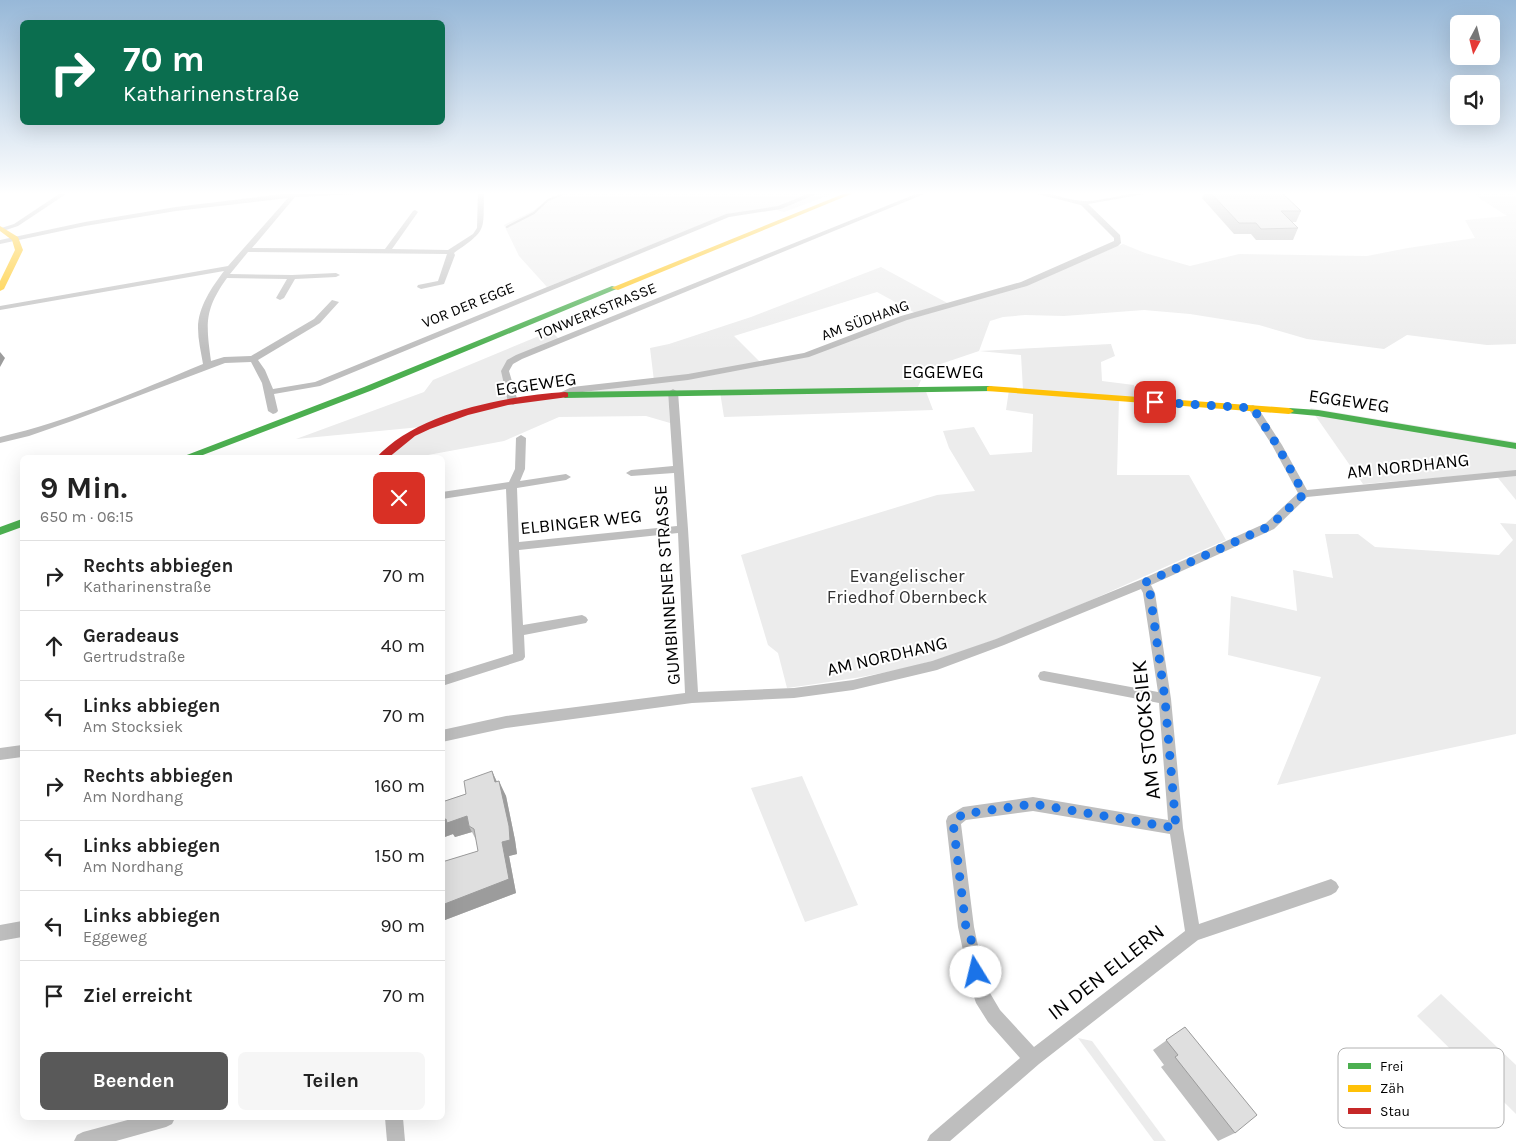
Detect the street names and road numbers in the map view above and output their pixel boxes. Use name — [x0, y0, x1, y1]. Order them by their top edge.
street label: VOR DER EGGE — [419, 278, 517, 332]
street label: TONWERKSTRASSE — [533, 279, 659, 343]
street label: AM SÜDHANG — [819, 296, 911, 344]
street label: EGGEWEG — [902, 361, 984, 383]
street label: EGGEWEG — [494, 367, 578, 401]
street label: EGGEWEG — [1307, 384, 1391, 418]
street label: AM NORDHANG — [1346, 449, 1470, 483]
street label: GUMBINNENER STRASSE — [649, 484, 685, 686]
street label: ELBINGER WEG — [519, 505, 643, 539]
street label: AM NORDHANG — [825, 631, 949, 681]
street label: AM STOCKSIEK — [1127, 659, 1165, 801]
street label: IN DEN ELLERN — [1043, 919, 1169, 1025]

